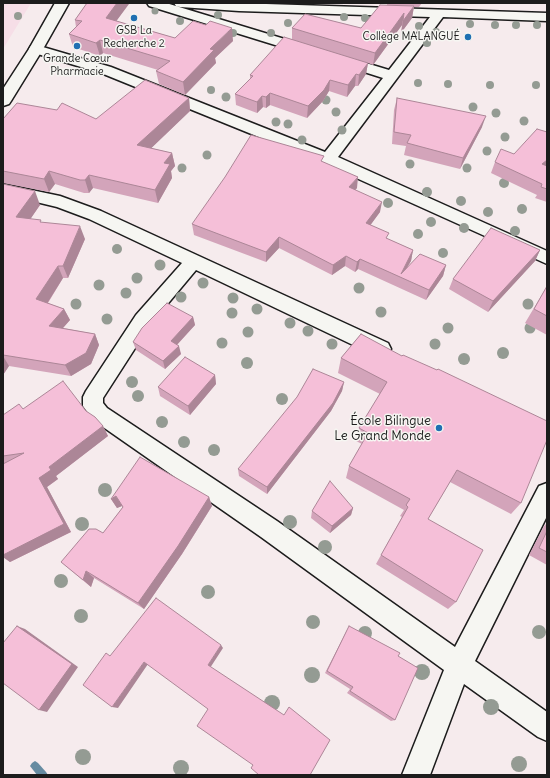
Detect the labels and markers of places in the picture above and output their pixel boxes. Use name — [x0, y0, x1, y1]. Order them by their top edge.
marker: GSB La Recherche 2 — [129, 13, 139, 23]
place label: GSB La Recherche 2 — [103, 24, 165, 50]
place label: Collège MALANGUÉ — [363, 30, 460, 44]
marker: Collège MALANGUÉ — [463, 32, 473, 42]
marker: Grande Cœur Pharmacie — [72, 41, 82, 51]
place label: Grande Cœur Pharmacie — [43, 52, 111, 78]
place label: École Bilingue Le Grand Monde — [334, 413, 431, 444]
marker: École Bilingue Le Grand Monde — [434, 423, 444, 433]

